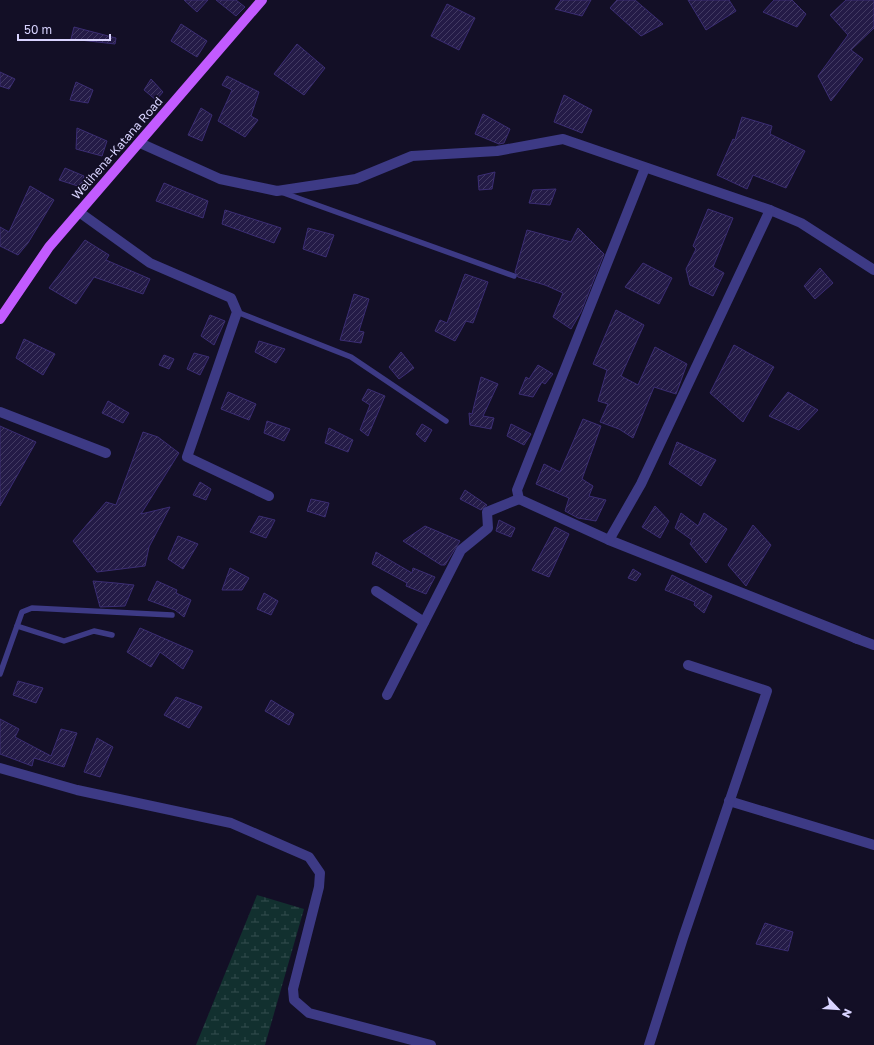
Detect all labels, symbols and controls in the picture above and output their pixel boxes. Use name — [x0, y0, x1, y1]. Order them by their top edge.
scale bar — [18, 16, 110, 42]
text: 50 m — [24, 22, 52, 37]
street label: Welihena-Katana Road — [68, 94, 166, 202]
north arrow — [818, 989, 858, 1029]
text: N — [840, 1007, 855, 1020]

